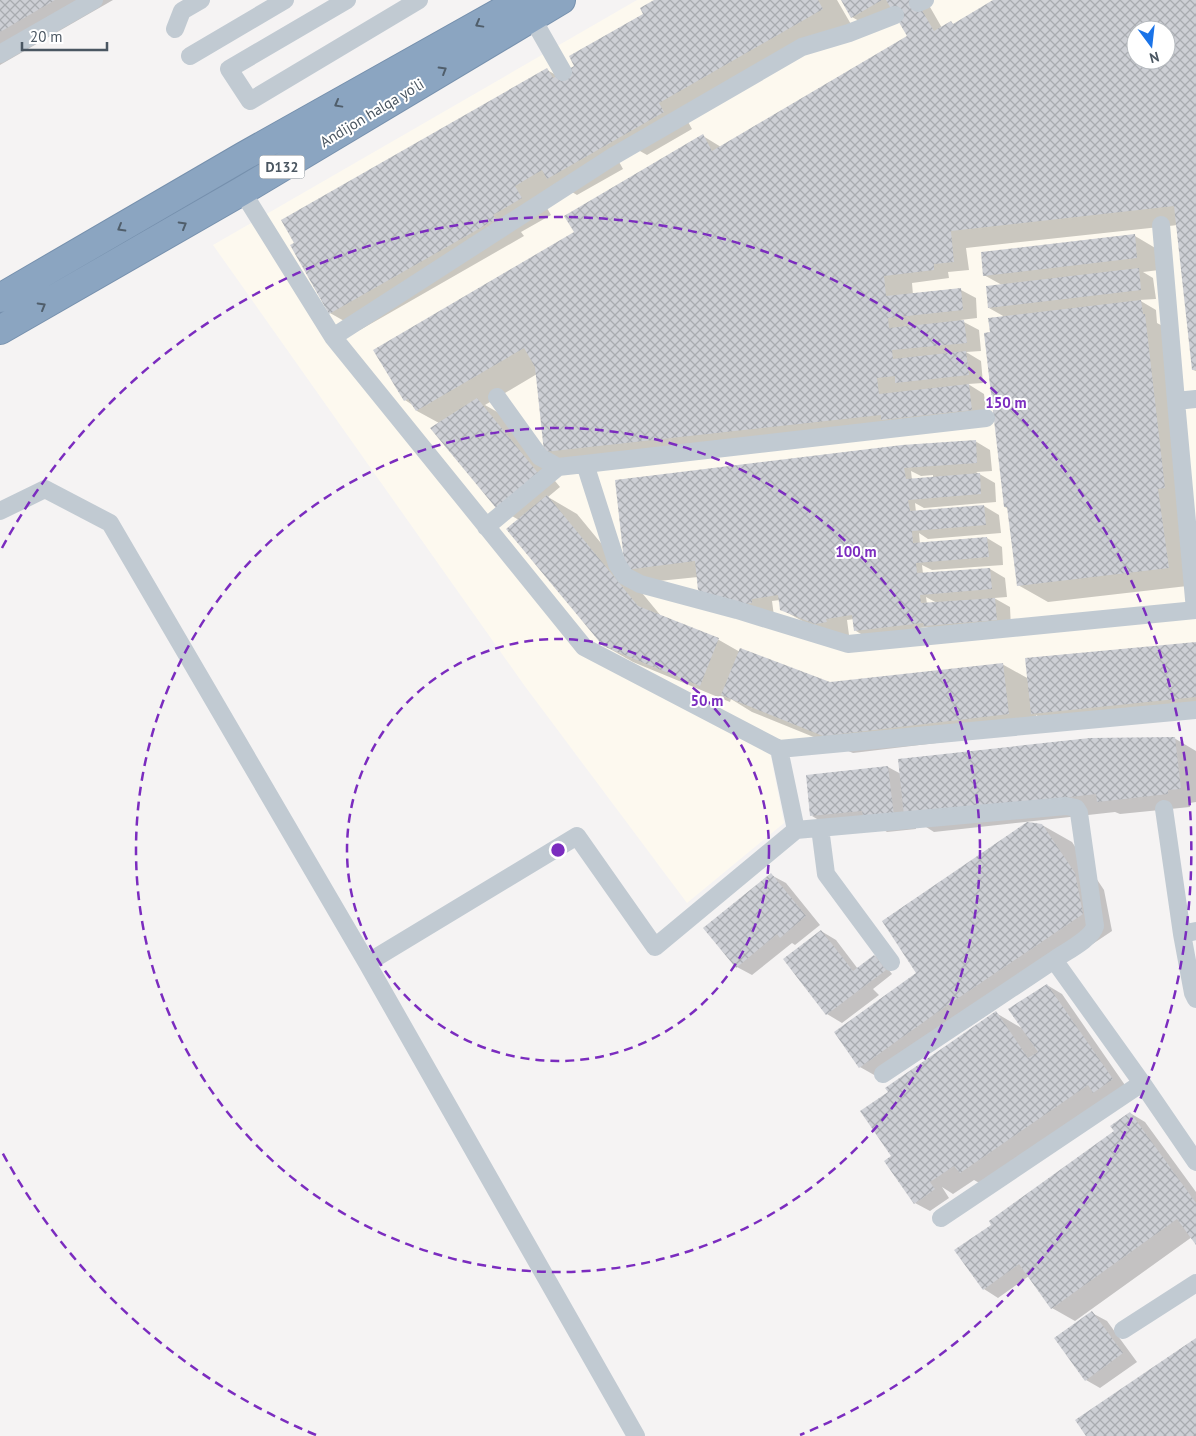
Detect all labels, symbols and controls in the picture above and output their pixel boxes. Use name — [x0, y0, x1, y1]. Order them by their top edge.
one-way arrow — [475, 18, 484, 28]
scale bar — [22, 20, 108, 52]
north arrow — [1126, 20, 1176, 70]
text: 20 m — [30, 27, 63, 46]
text: N — [1148, 48, 1161, 67]
one-way arrow — [438, 67, 447, 77]
street label: Andijon halqa yo‘li — [316, 74, 427, 151]
one-way arrow — [334, 97, 343, 107]
road number: D132 — [260, 156, 304, 178]
one-way arrow — [178, 221, 187, 231]
one-way arrow — [117, 222, 126, 232]
one-way arrow — [37, 302, 46, 312]
text: 150 m — [985, 393, 1027, 412]
text: 100 m — [835, 542, 877, 561]
text: 50 m — [691, 691, 723, 710]
centre of rings — [549, 841, 567, 859]

